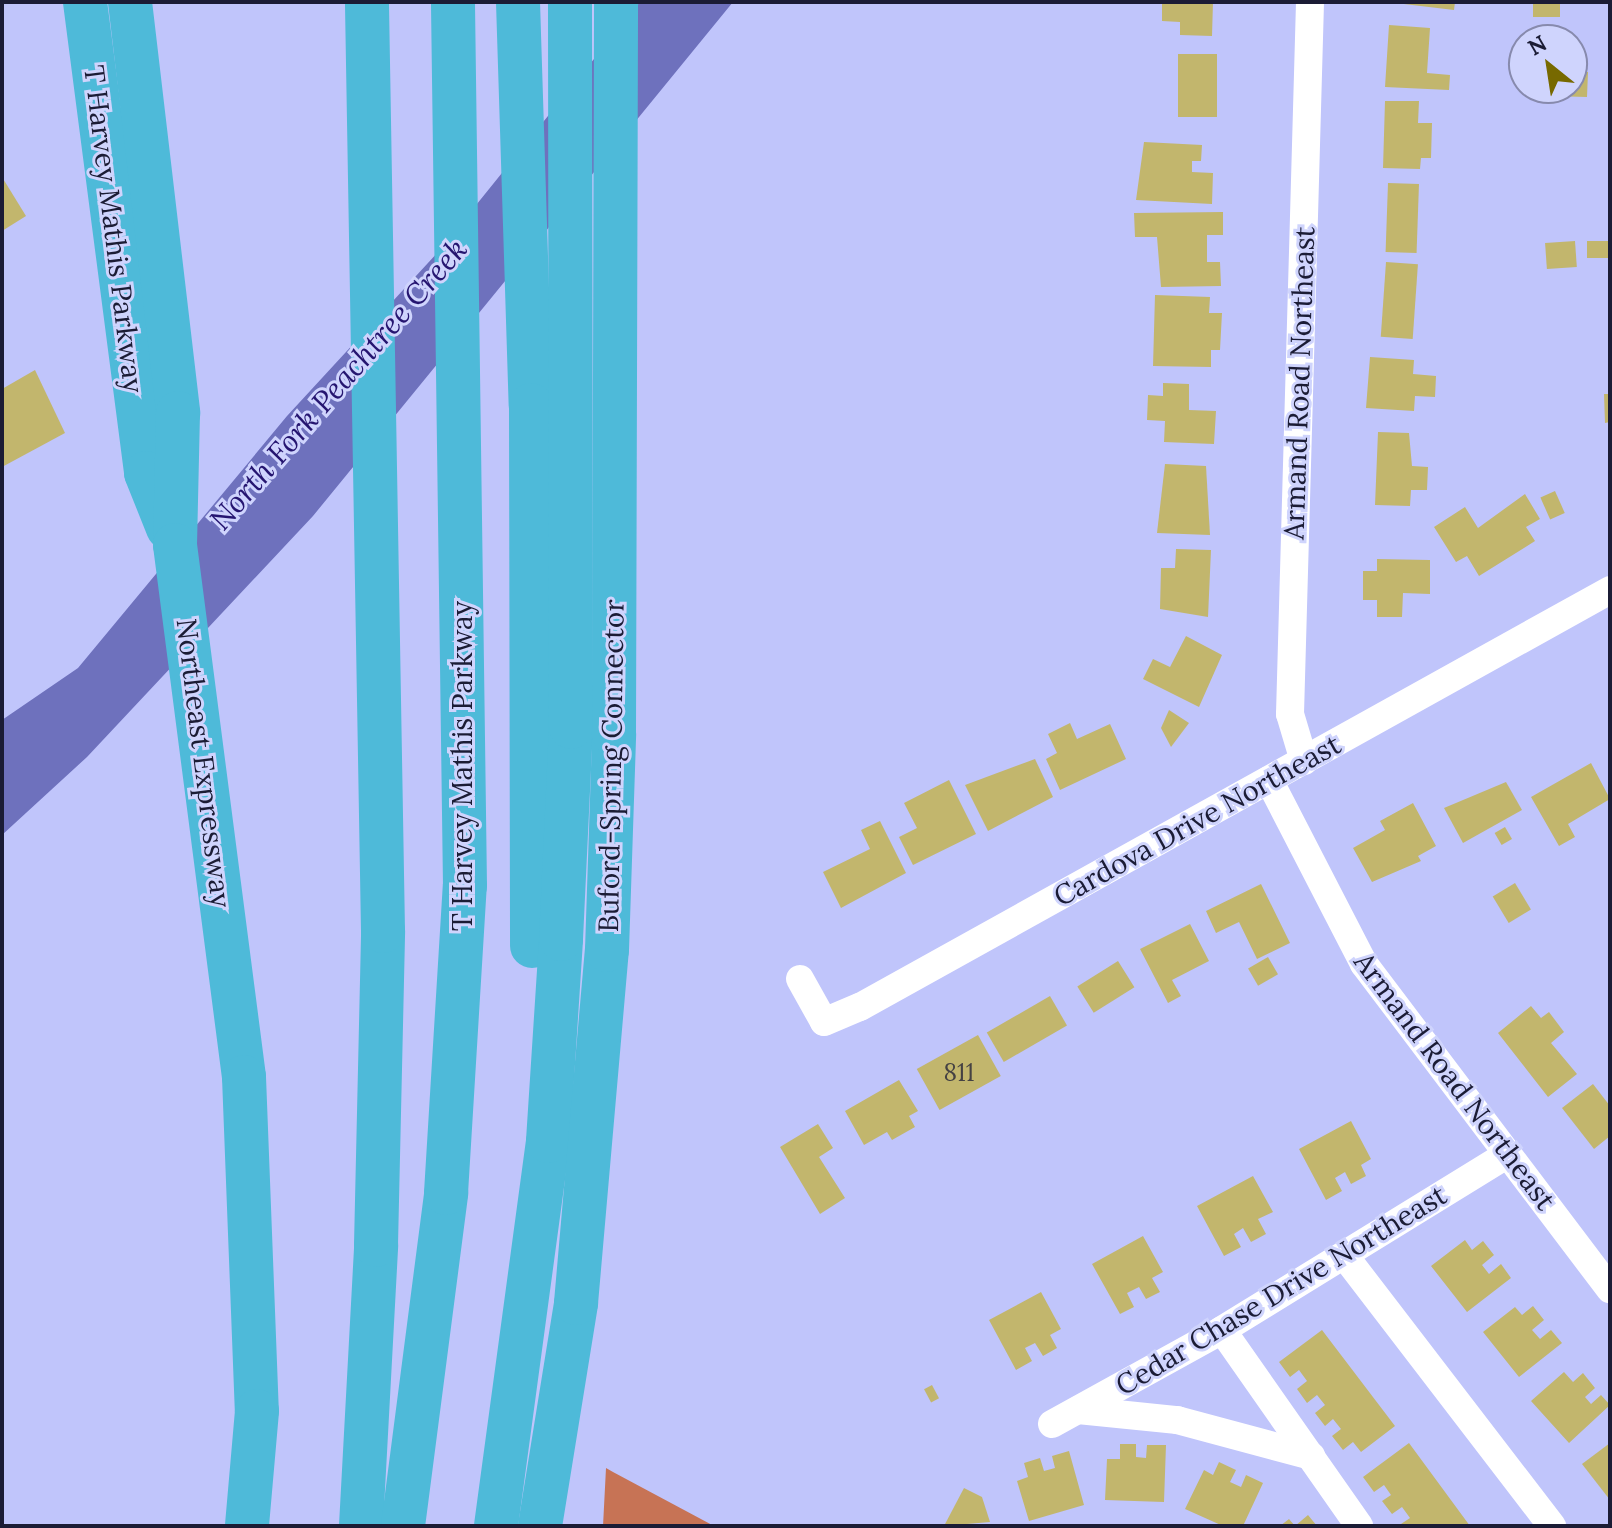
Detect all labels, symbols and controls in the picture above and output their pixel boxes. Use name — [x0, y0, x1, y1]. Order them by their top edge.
north arrow — [1508, 24, 1588, 104]
text: N — [1523, 29, 1551, 61]
street label: T Harvey Mathis Parkway — [77, 63, 151, 395]
street label: Armand Road Northeast — [1277, 226, 1321, 540]
water label: North Fork Peachtree Creek — [202, 231, 474, 537]
street label: Buford-Spring Connector — [591, 599, 631, 933]
street label: T Harvey Mathis Parkway — [445, 601, 479, 931]
street label: Northeast Expressway — [170, 616, 238, 910]
street label: Cardova Drive Northeast — [1048, 727, 1346, 913]
street label: Armand Road Northeast — [1347, 946, 1563, 1216]
house number: 811 — [944, 1059, 974, 1087]
street label: Cedar Chase Drive Northeast — [1110, 1178, 1452, 1402]

